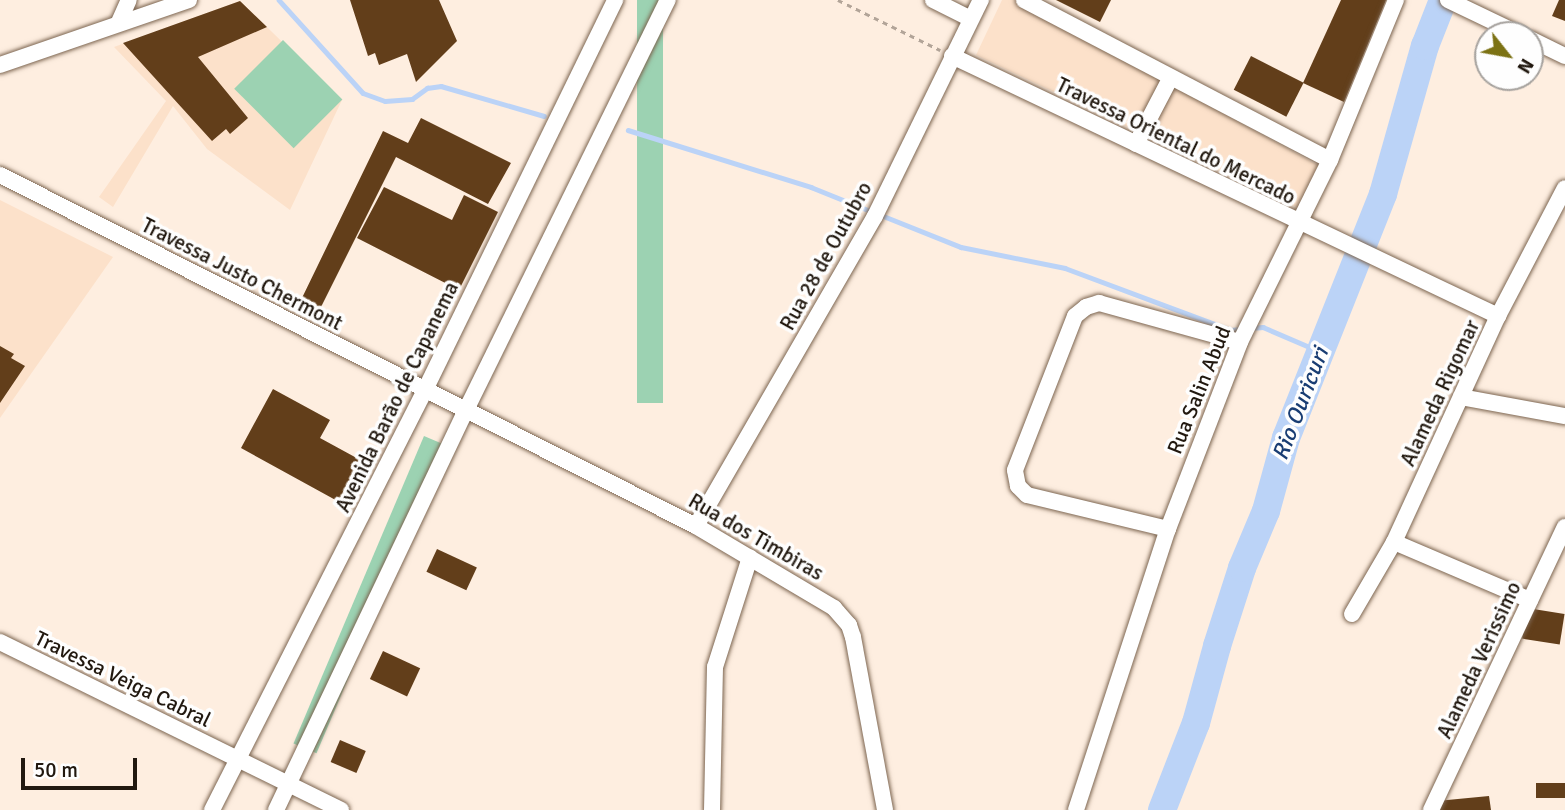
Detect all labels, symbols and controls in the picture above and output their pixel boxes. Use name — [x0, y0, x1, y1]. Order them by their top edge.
north arrow — [1474, 21, 1544, 91]
text: N — [1512, 54, 1539, 78]
street label: Travessa Oriental do Mercado — [1052, 72, 1300, 210]
street label: Rua 28 de Outubro — [775, 177, 877, 335]
street label: Travessa Justo Chermont — [137, 212, 347, 336]
street label: Avenida Barão de Capanema — [330, 278, 464, 516]
street label: Alameda Rigomar — [1395, 316, 1485, 470]
street label: Rua Salin Abud — [1162, 322, 1236, 458]
water label: Rio Ouricuri — [1267, 344, 1335, 464]
street label: Rua dos Timbiras — [684, 488, 828, 586]
street label: Alameda Verissimo — [1432, 578, 1526, 742]
street label: Travessa Veiga Cabral — [31, 625, 215, 733]
scale bar — [24, 744, 140, 788]
text: 50 m — [34, 757, 78, 783]

